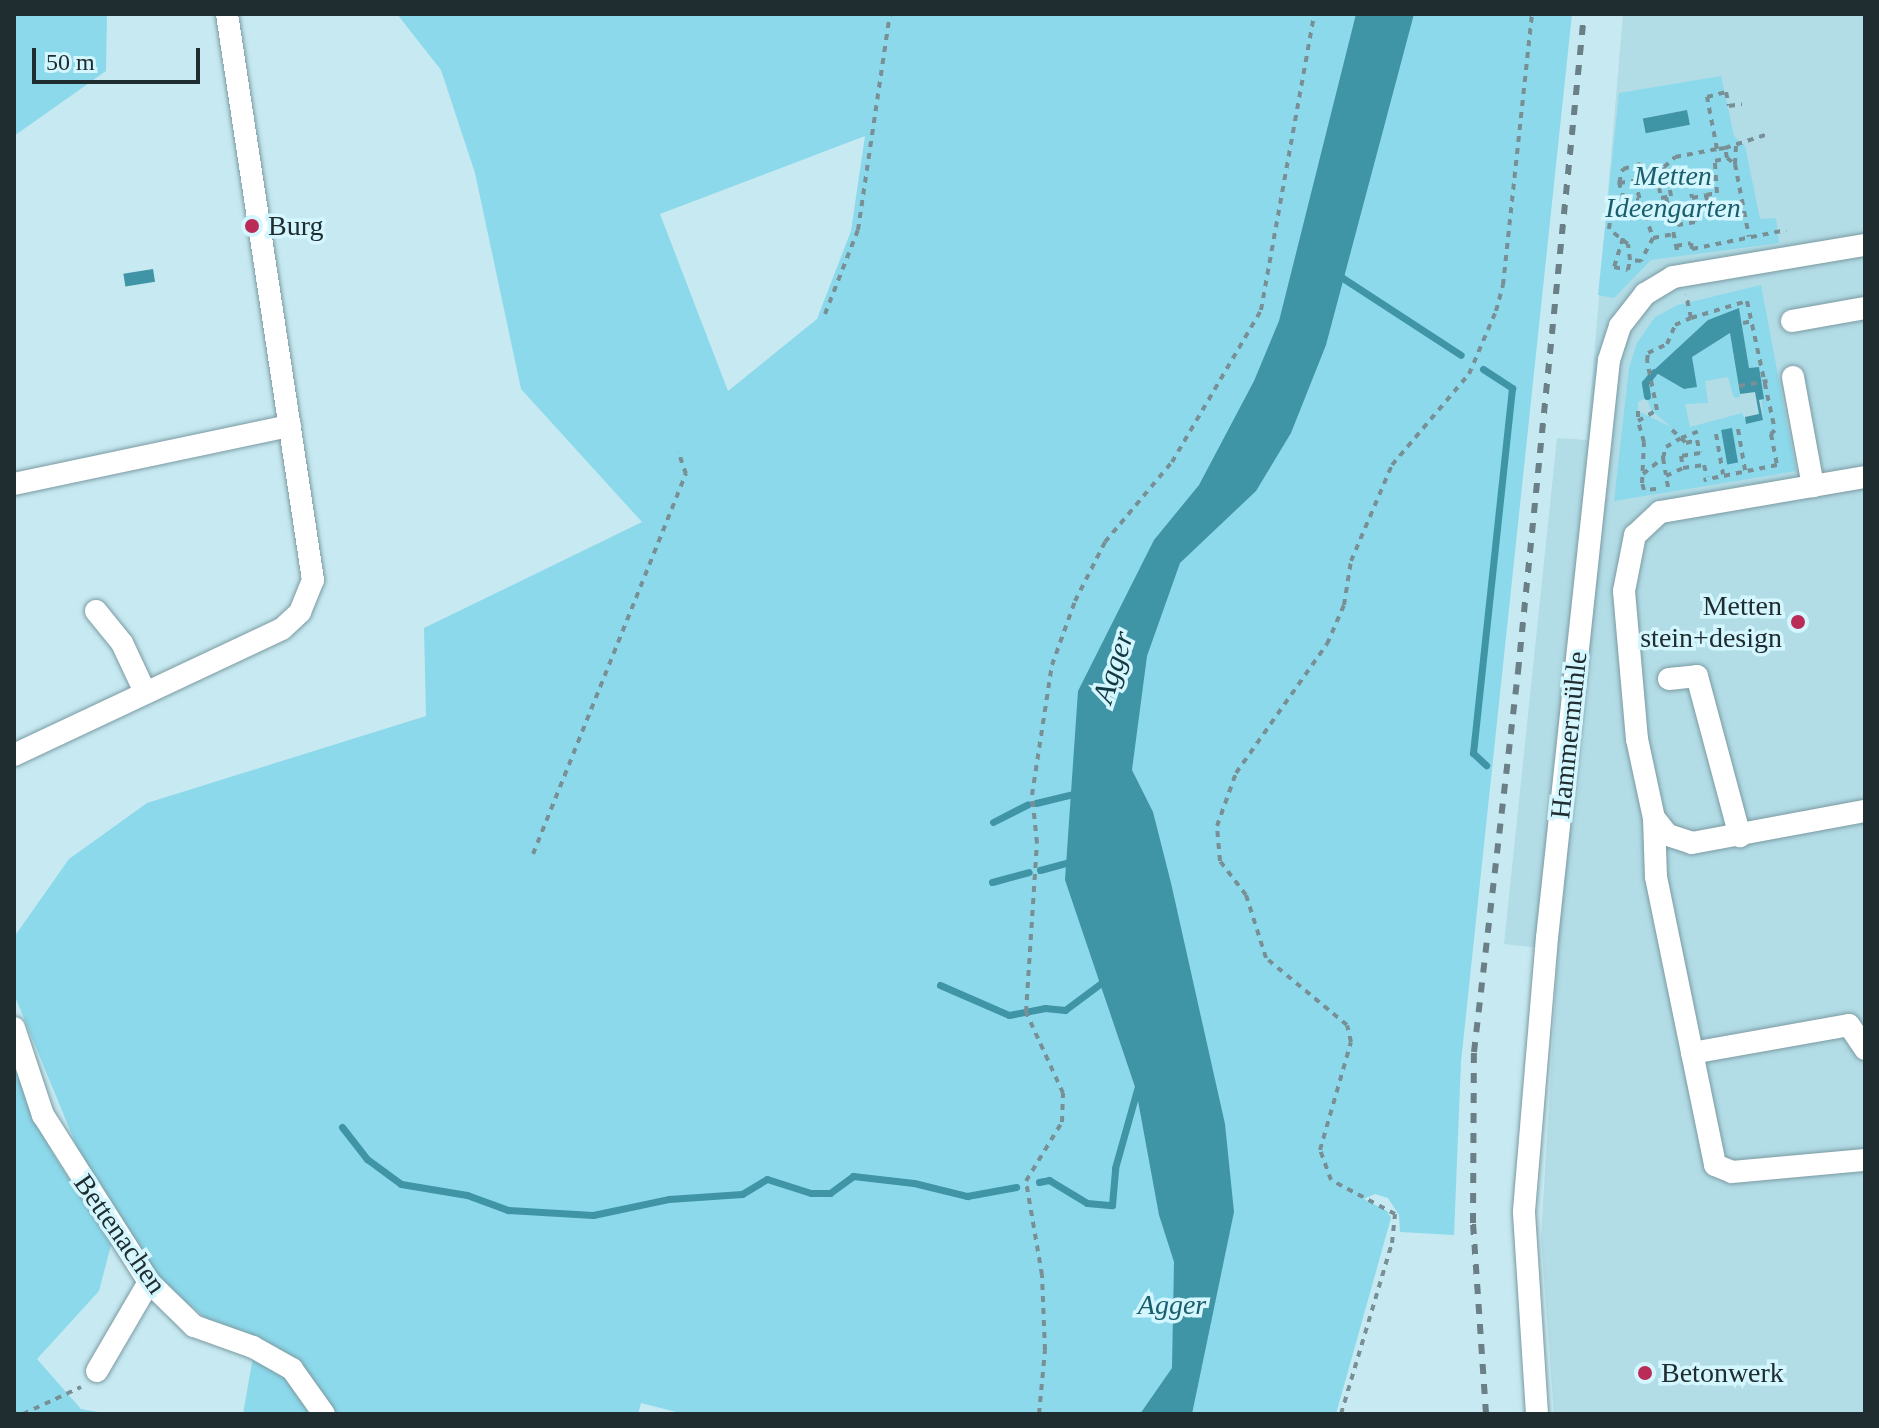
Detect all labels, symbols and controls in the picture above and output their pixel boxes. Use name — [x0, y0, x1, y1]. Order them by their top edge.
scale bar — [36, 32, 204, 82]
text: 50 m — [46, 49, 95, 75]
park label: Metten Ideengarten — [1605, 159, 1741, 225]
place label: Burg — [268, 209, 323, 243]
marker: Burg — [243, 217, 261, 235]
place label: Metten stein+design — [1640, 589, 1782, 655]
marker: Metten stein+design — [1789, 613, 1807, 631]
water label: Agger — [1085, 627, 1141, 707]
street label: Hammermühle — [1544, 650, 1594, 820]
street label: Bettenachen — [67, 1168, 173, 1300]
park label: Agger — [1138, 1288, 1206, 1322]
place label: Betonwerk — [1661, 1356, 1784, 1390]
marker: Betonwerk — [1636, 1364, 1654, 1382]

